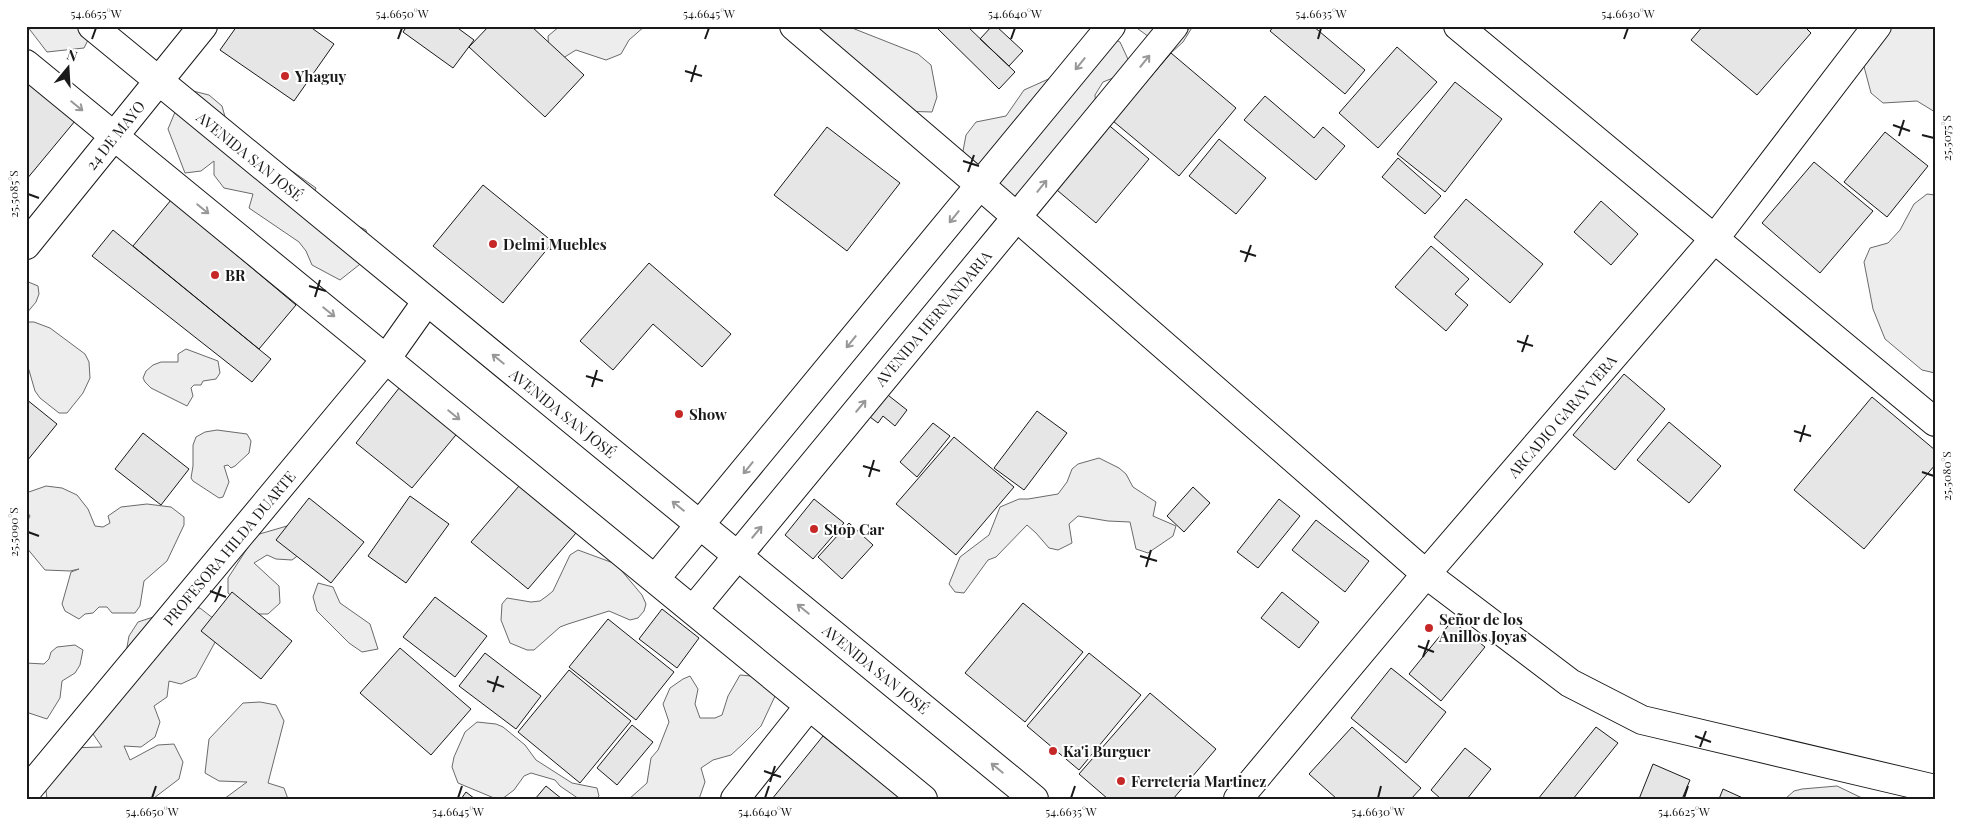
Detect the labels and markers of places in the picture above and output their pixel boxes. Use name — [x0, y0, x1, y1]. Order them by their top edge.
place label: Yhaguy — [294, 66, 347, 86]
marker: Yhaguy — [279, 70, 291, 82]
place label: Delmi Muebles — [503, 234, 607, 254]
marker: Delmi Muebles — [487, 238, 499, 250]
place label: BR — [225, 265, 246, 285]
marker: BR — [209, 269, 221, 281]
place label: Show — [689, 404, 727, 424]
marker: Show — [673, 408, 685, 420]
place label: Stop Car — [824, 519, 884, 539]
marker: Stop Car — [808, 523, 820, 535]
place label: Señor de los Anillos Joyas — [1438, 609, 1527, 646]
marker: Señor de los Anillos Joyas — [1423, 622, 1435, 634]
place label: Ka'i Burguer — [1063, 741, 1151, 761]
marker: Ka'i Burguer — [1047, 745, 1059, 757]
place label: Ferreteria Martinez — [1131, 771, 1266, 791]
marker: Ferreteria Martinez — [1115, 775, 1127, 787]

